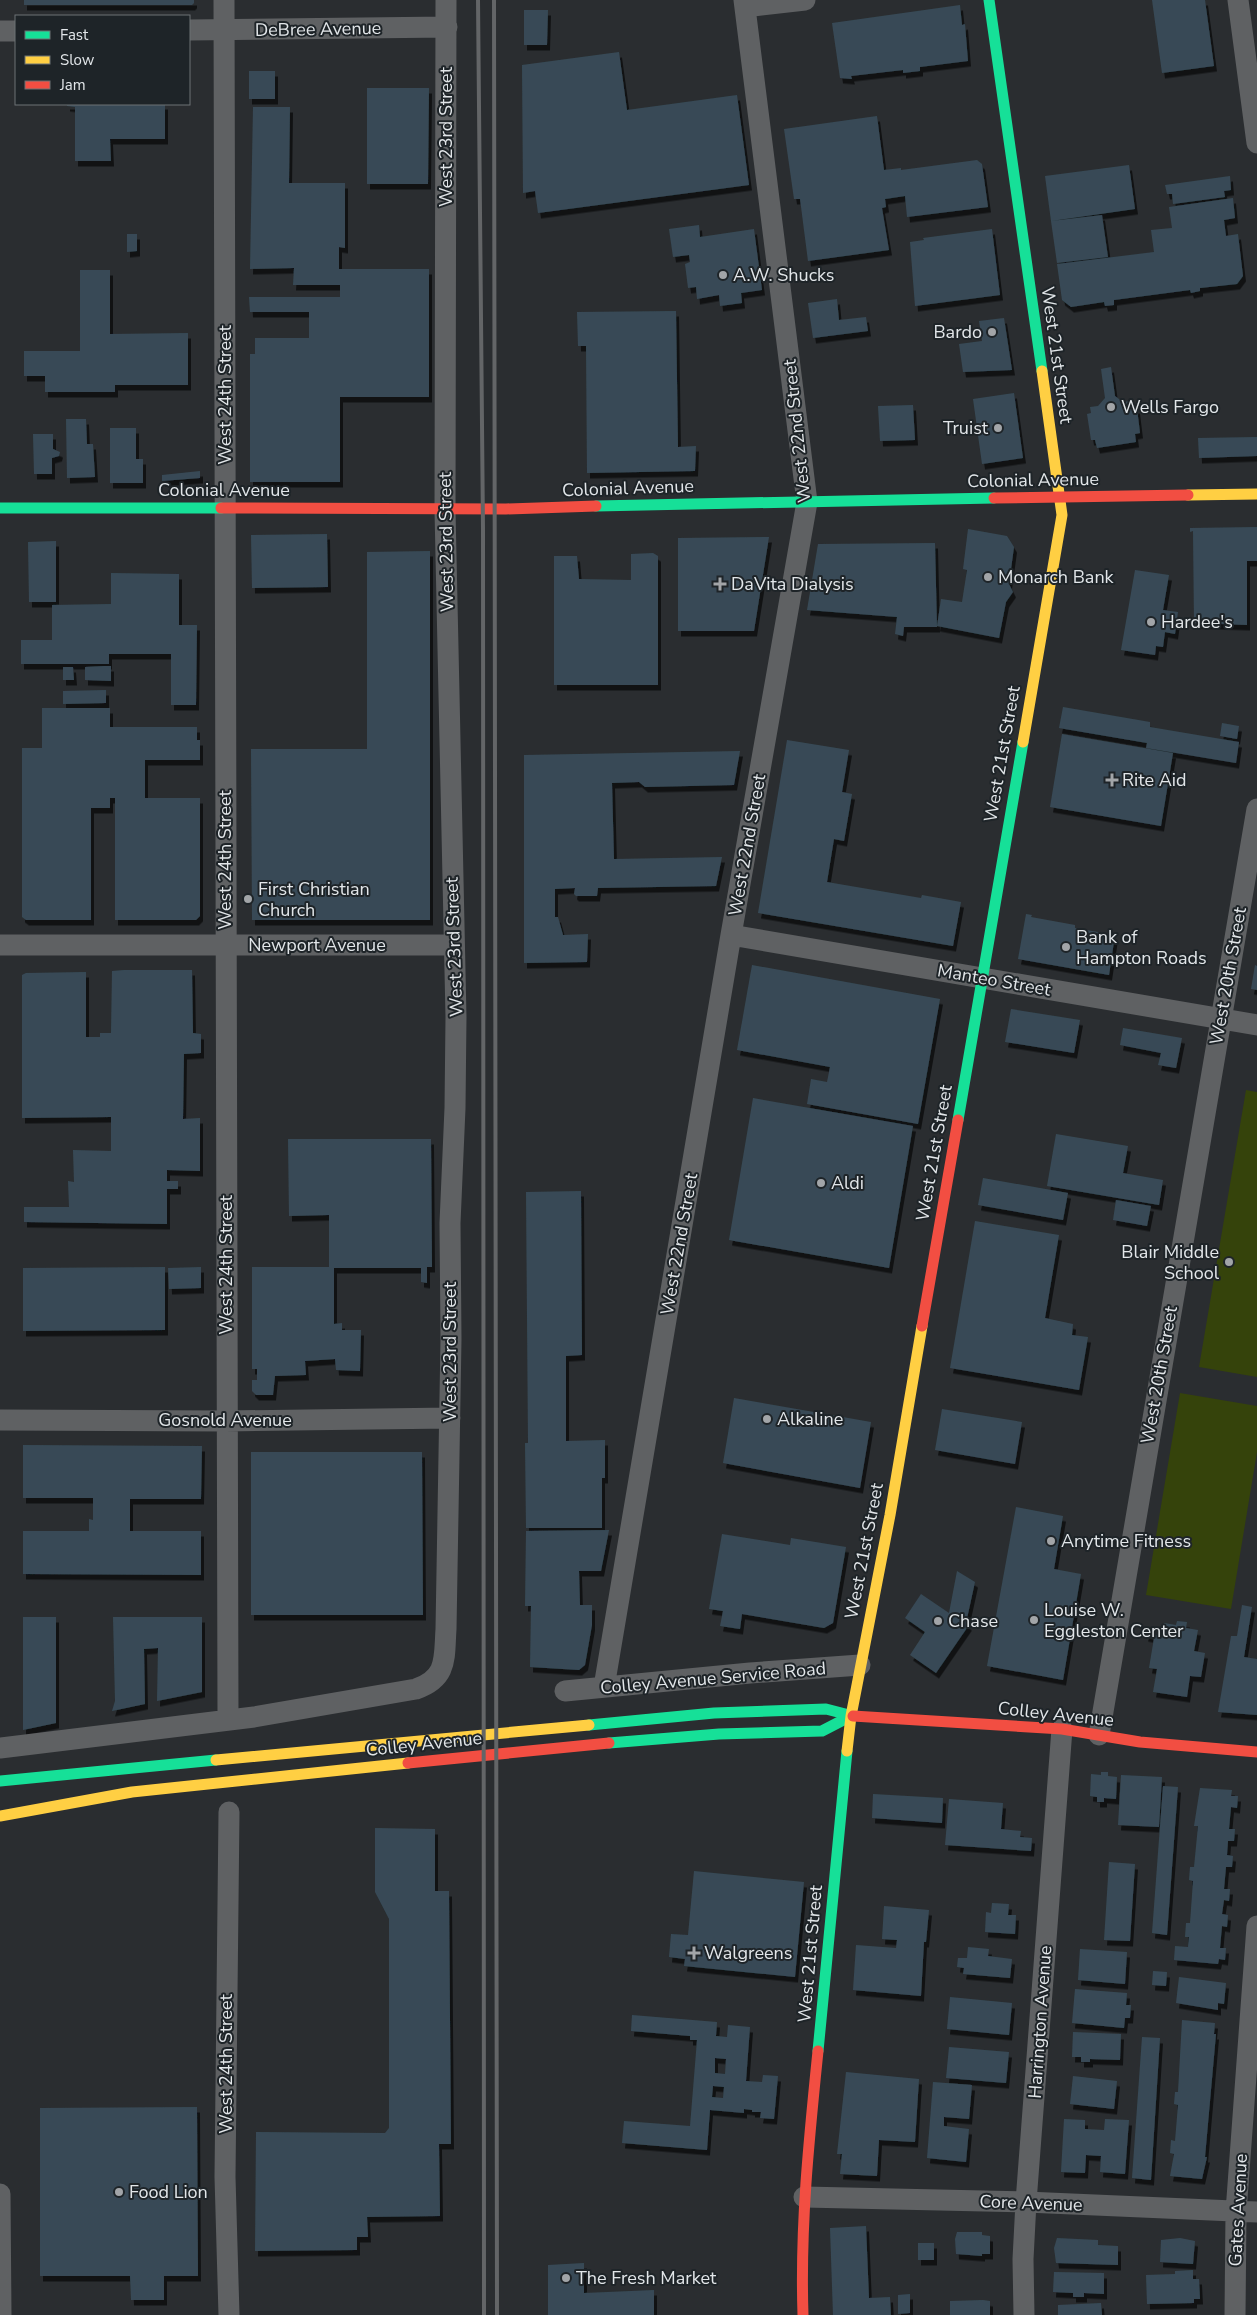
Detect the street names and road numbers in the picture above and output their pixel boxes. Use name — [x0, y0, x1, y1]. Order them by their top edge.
street label: DeBree Avenue — [255, 16, 381, 42]
street label: West 23rd Street — [434, 66, 458, 207]
street label: West 21st Street — [1036, 285, 1079, 426]
street label: West 24th Street — [213, 324, 237, 465]
street label: West 22nd Street — [777, 358, 816, 504]
street label: Colonial Avenue — [967, 467, 1099, 493]
street label: West 23rd Street — [433, 471, 459, 612]
street label: Colonial Avenue — [562, 474, 694, 502]
street label: Colonial Avenue — [158, 478, 290, 502]
street label: West 21st Street — [978, 683, 1026, 824]
street label: West 22nd Street — [723, 771, 771, 918]
street label: West 24th Street — [213, 789, 237, 930]
street label: West 23rd Street — [440, 876, 468, 1017]
street label: West 20th Street — [1204, 904, 1252, 1047]
street label: Newport Avenue — [248, 933, 386, 957]
street label: Manteo Street — [935, 958, 1053, 1002]
street label: West 21st Street — [910, 1082, 958, 1223]
street label: West 22nd Street — [655, 1170, 703, 1317]
street label: West 24th Street — [214, 1194, 238, 1335]
street label: West 23rd Street — [438, 1281, 462, 1422]
street label: West 20th Street — [1135, 1303, 1183, 1446]
street label: Gosnold Avenue — [158, 1408, 292, 1432]
street label: West 21st Street — [839, 1480, 889, 1621]
street label: Colley Avenue Service Road — [599, 1656, 827, 1700]
street label: Colley Avenue — [997, 1696, 1115, 1732]
street label: Colley Avenue — [365, 1726, 483, 1762]
street label: West 21st Street — [792, 1884, 828, 2024]
street label: Harrington Avenue — [1023, 1945, 1057, 2099]
street label: West 24th Street — [214, 1993, 238, 2134]
street label: Gates Avenue — [1223, 2153, 1253, 2267]
street label: Core Avenue — [979, 2189, 1083, 2217]

